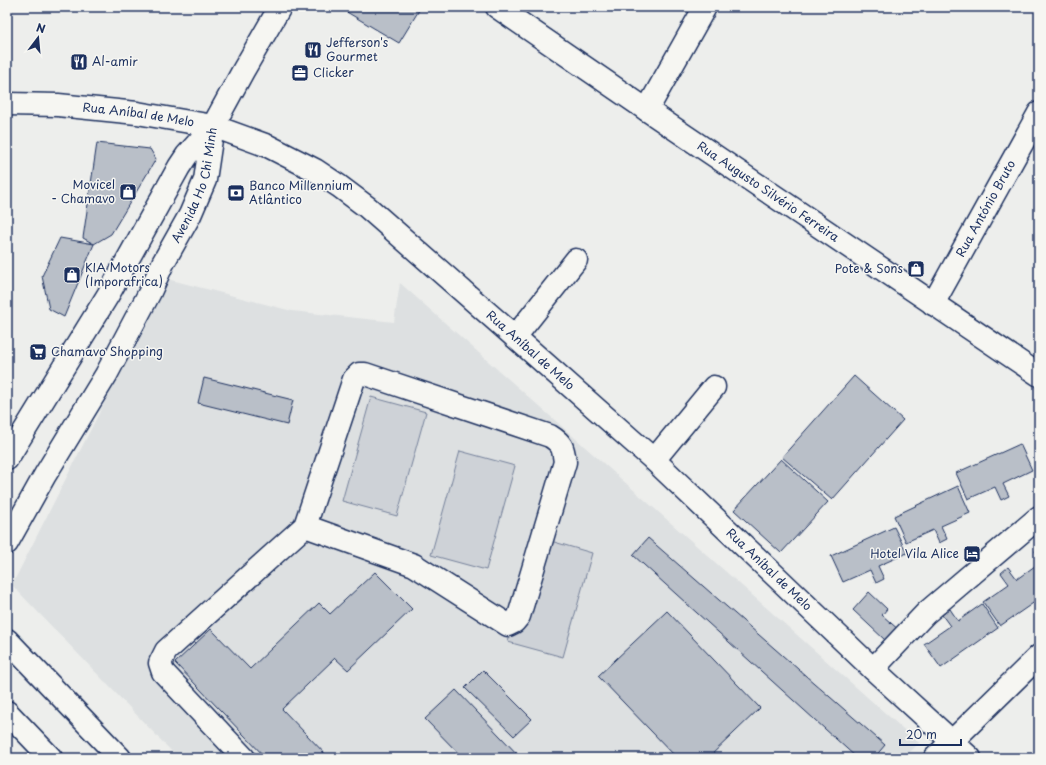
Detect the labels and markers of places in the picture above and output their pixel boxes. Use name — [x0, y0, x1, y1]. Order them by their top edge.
place label: Jefferson's Gourmet — [326, 33, 389, 65]
restaurant icon: Jefferson's Gourmet — [303, 40, 323, 60]
restaurant icon: Al-amir — [69, 52, 89, 72]
place label: Al-amir — [92, 52, 138, 70]
office icon: Clicker — [290, 63, 310, 83]
place label: Clicker — [313, 63, 354, 81]
place label: Movicel - Chamavo — [51, 175, 115, 207]
place label: Banco Millennium Atlântico — [249, 176, 353, 208]
shop icon: Movicel - Chamavo — [118, 182, 138, 202]
bank icon: Banco Millennium Atlântico — [226, 183, 246, 203]
place label: KIA Motors (Imporafrica) — [85, 258, 163, 290]
place label: Pote & Sons — [835, 259, 904, 277]
shop icon: Pote & Sons — [906, 259, 926, 279]
shop icon: KIA Motors (Imporafrica) — [62, 265, 82, 285]
supermarket icon: Chamavo Shopping — [28, 342, 48, 362]
place label: Chamavo Shopping — [51, 342, 163, 360]
place label: Hotel Vila Alice — [870, 544, 959, 562]
hotel icon: Hotel Vila Alice — [962, 544, 982, 564]

